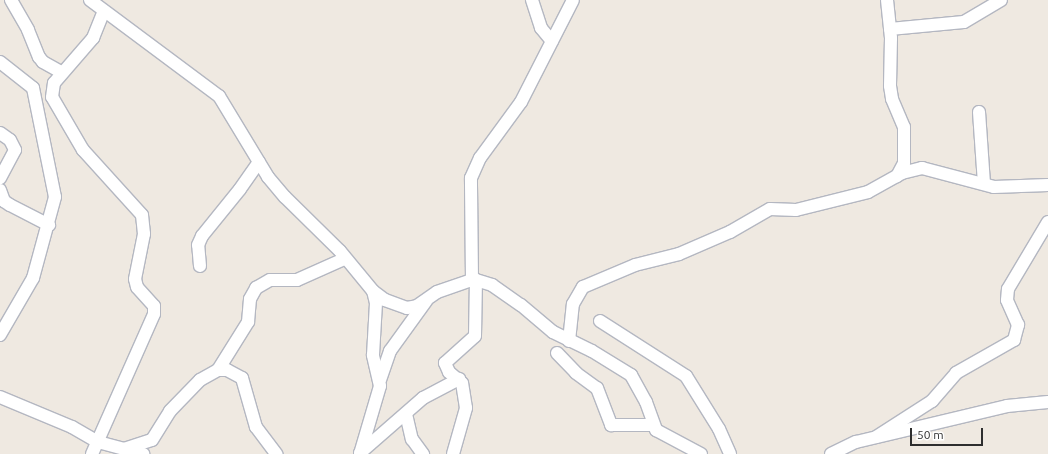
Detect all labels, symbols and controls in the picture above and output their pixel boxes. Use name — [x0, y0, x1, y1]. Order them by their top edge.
scale bar — [912, 420, 985, 446]
text: 50 m — [917, 428, 944, 441]

